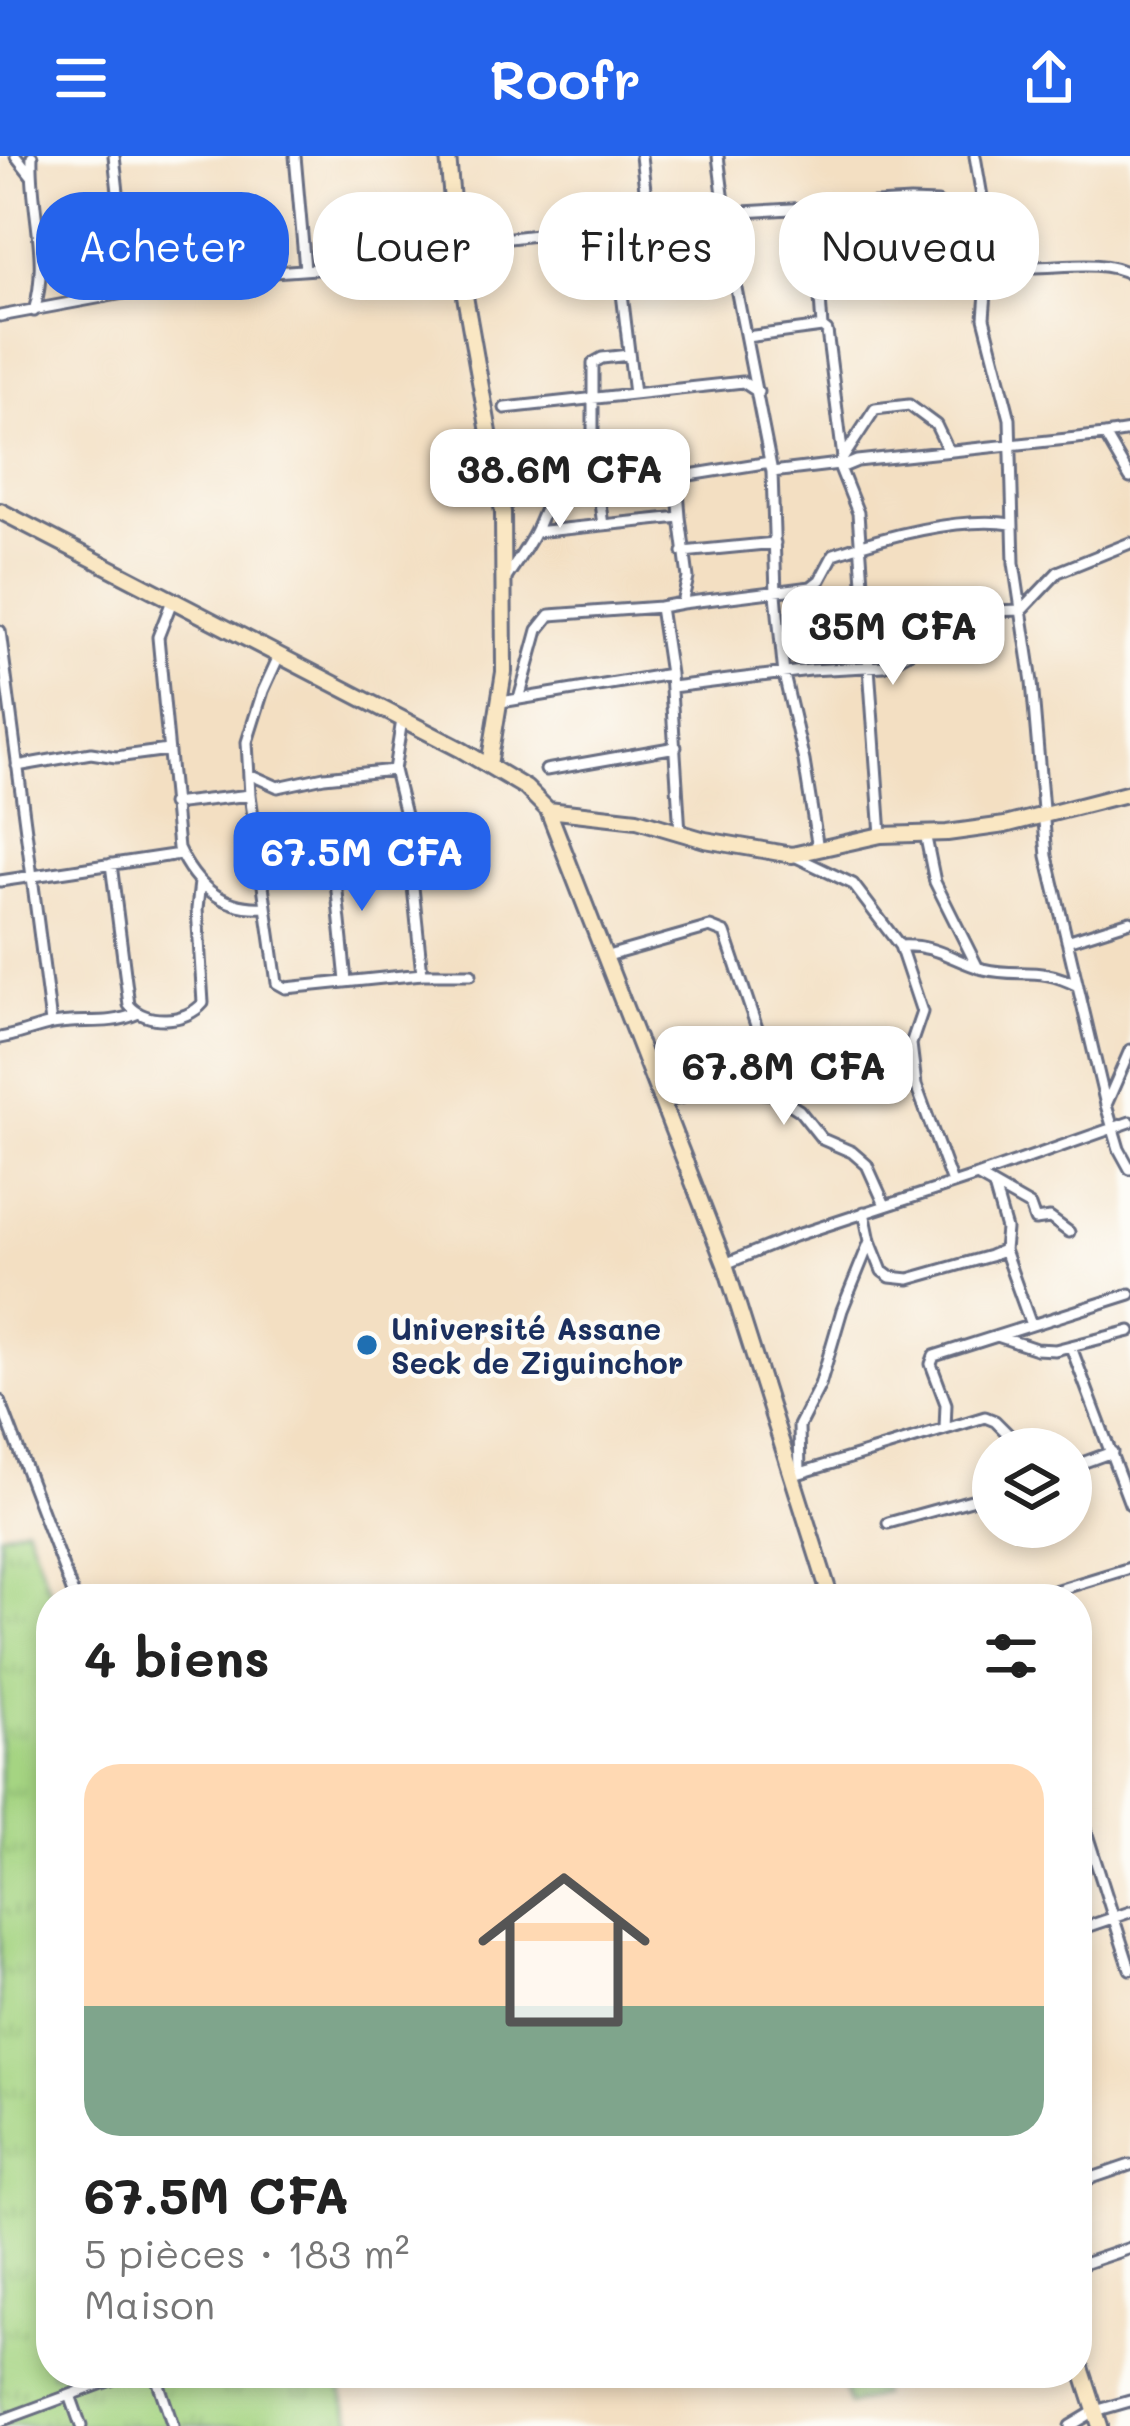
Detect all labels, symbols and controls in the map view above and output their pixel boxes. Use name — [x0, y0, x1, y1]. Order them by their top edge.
text: Roofr — [489, 43, 641, 114]
icon: menu — [48, 45, 114, 111]
icon: share — [1016, 45, 1082, 111]
chip: Acheter — [36, 192, 289, 300]
chip: Louer — [313, 192, 514, 300]
chip: Filtres — [538, 192, 755, 300]
chip: Nouveau — [779, 192, 1039, 300]
pin: 38.6M CFA — [423, 429, 697, 531]
text: 38.6M CFA — [457, 442, 663, 493]
pin: 35M CFA — [782, 586, 1004, 688]
text: 35M CFA — [809, 599, 978, 650]
pin: 67.5M CFA — [225, 812, 499, 914]
text: 67.5M CFA — [261, 825, 463, 876]
pin: 67.8M CFA — [647, 1026, 921, 1128]
text: 67.8M CFA — [682, 1039, 886, 1090]
place label: Université Assane Seck de Ziguinchor — [391, 1308, 683, 1382]
marker: Université Assane Seck de Ziguinchor — [354, 1332, 380, 1358]
map controls — [972, 1428, 1092, 1548]
button: layers — [972, 1428, 1092, 1548]
text: 4 biens — [84, 1623, 270, 1690]
icon: filters — [978, 1623, 1044, 1689]
icon: home — [456, 1842, 672, 2058]
text: 67.5M CFA — [84, 2160, 349, 2227]
text: 5 pièces · 183 m² — [84, 2227, 410, 2278]
text: Maison — [84, 2278, 215, 2329]

